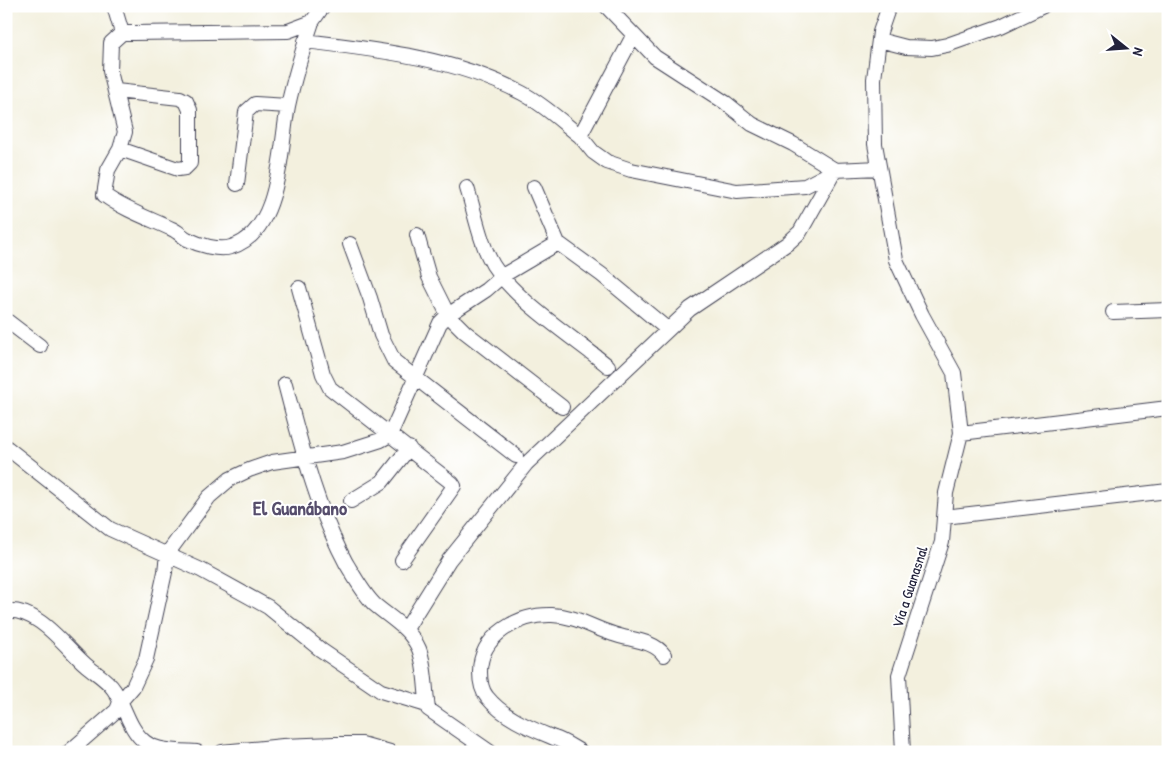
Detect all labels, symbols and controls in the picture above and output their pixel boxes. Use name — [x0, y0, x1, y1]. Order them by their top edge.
north arrow — [1102, 22, 1152, 72]
text: N — [1129, 46, 1149, 59]
district label: El Guanábano — [253, 494, 347, 521]
street label: Vía a Guanasnal — [886, 543, 933, 630]

